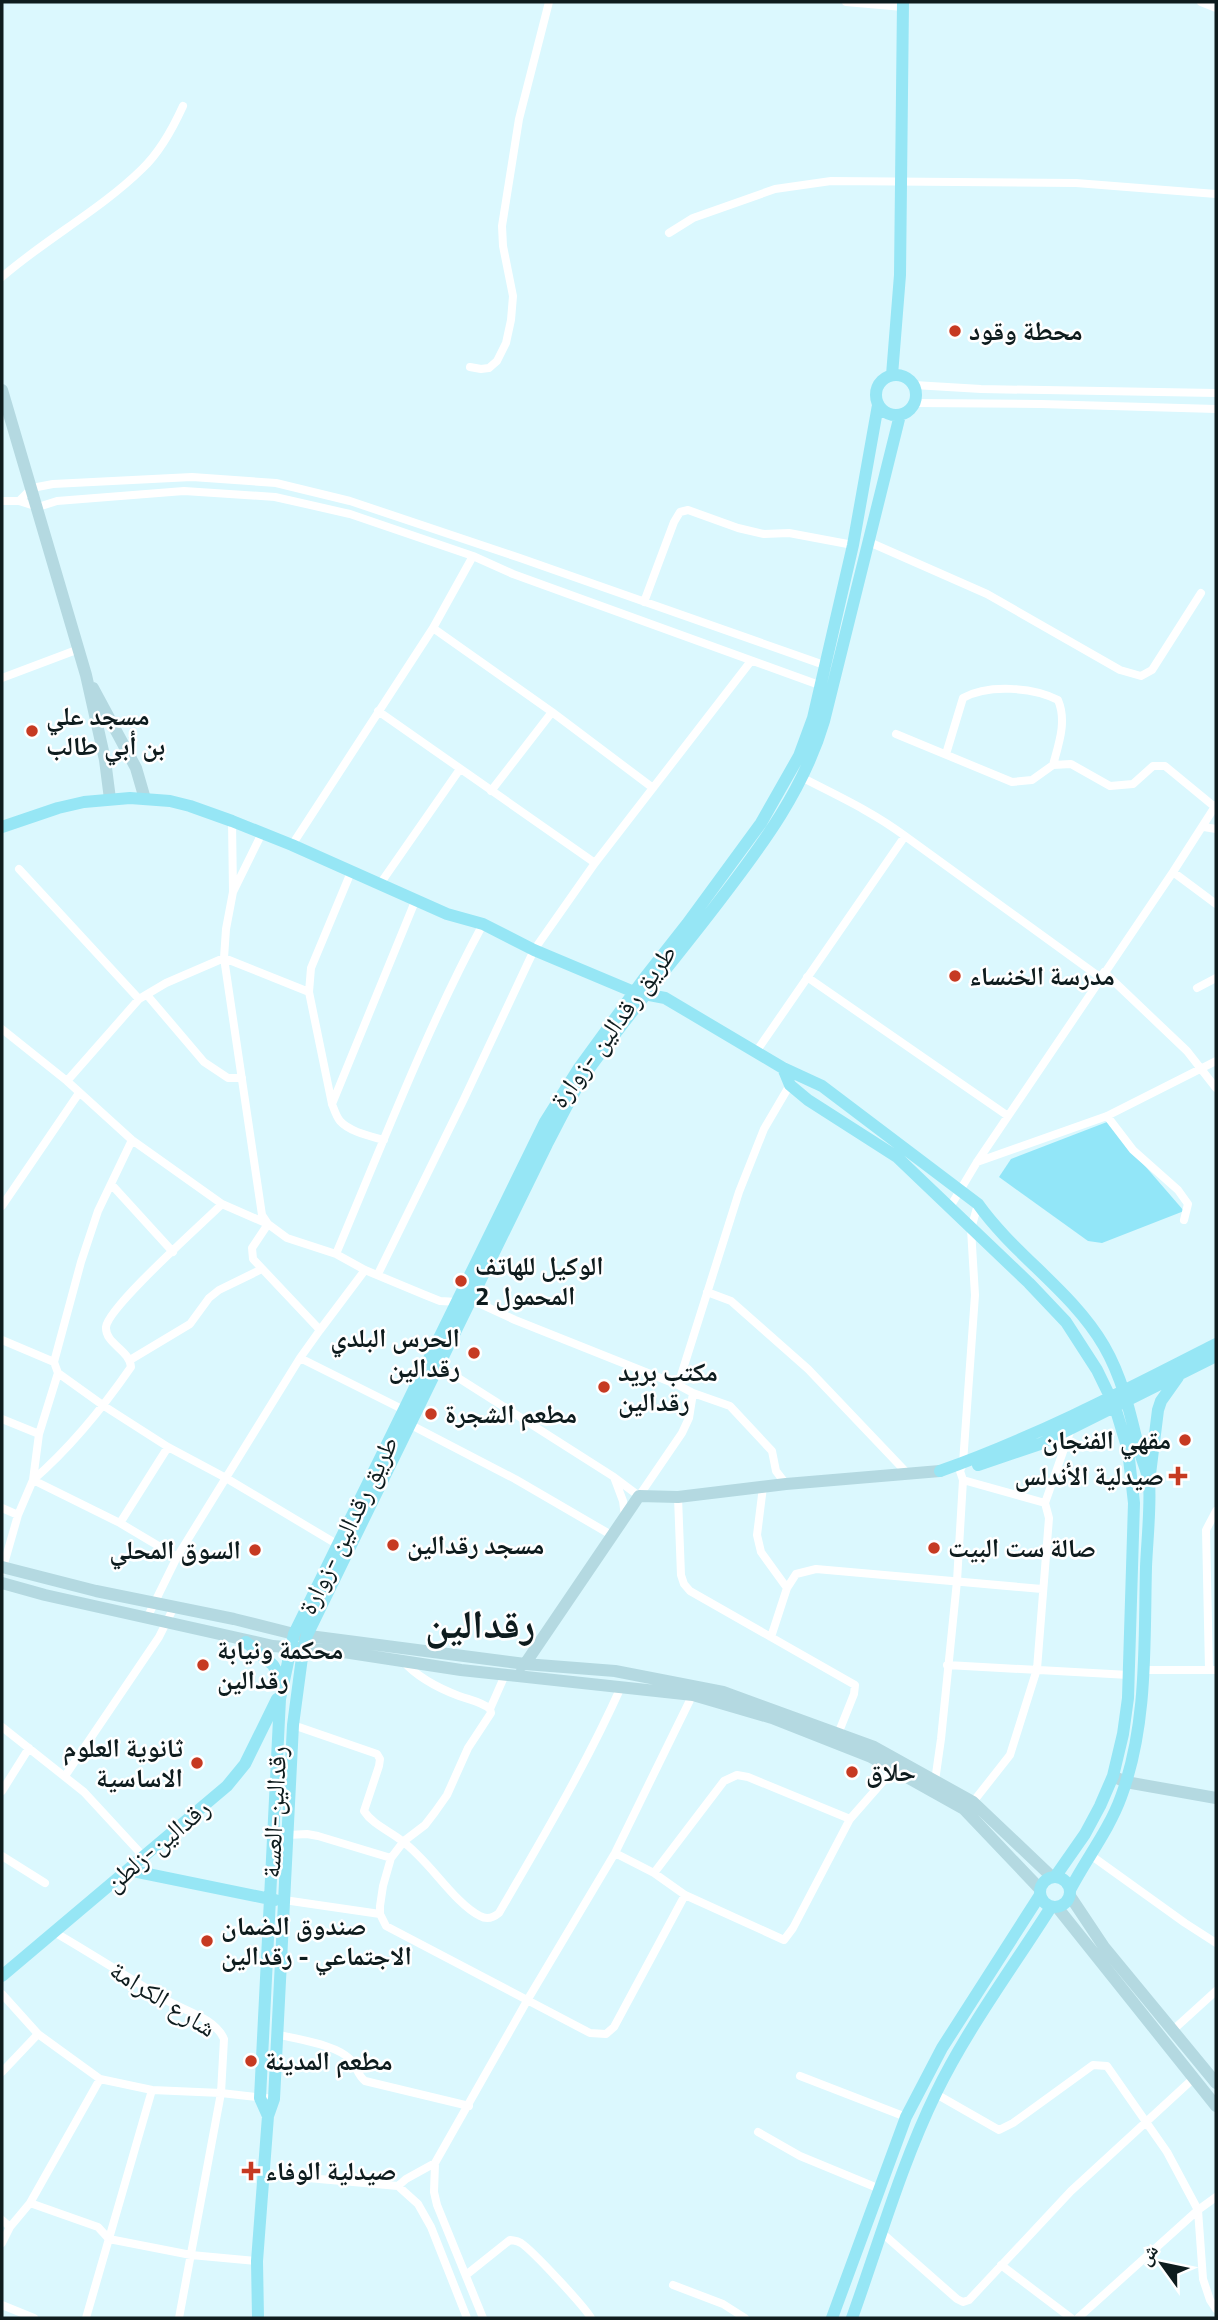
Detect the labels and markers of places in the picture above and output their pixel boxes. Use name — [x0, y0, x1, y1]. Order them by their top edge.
place label: محطة وقود — [969, 311, 1083, 350]
marker: محطة وقود — [947, 323, 963, 339]
place label: مسجد علي بن أبي طالب — [46, 696, 165, 766]
marker: مسجد علي بن أبي طالب — [24, 723, 40, 739]
place label: مدرسة الخنساء — [969, 956, 1115, 995]
marker: مدرسة الخنساء — [947, 968, 963, 984]
place label: الوكيل للهاتف المحمول 2 — [475, 1246, 604, 1315]
marker: الوكيل للهاتف المحمول 2 — [453, 1273, 469, 1289]
place label: الحرس البلدي رقدالين — [330, 1318, 460, 1387]
marker: الحرس البلدي رقدالين — [466, 1345, 482, 1361]
place label: مكتب بريد رقدالين — [618, 1352, 718, 1421]
marker: مكتب بريد رقدالين — [596, 1379, 612, 1395]
place label: مطعم الشجرة — [445, 1394, 577, 1433]
marker: مطعم الشجرة — [423, 1406, 439, 1422]
place label: مقهي الفنجان — [1042, 1420, 1171, 1460]
marker: مقهي الفنجان — [1177, 1432, 1193, 1448]
place label: صيدلية الأندلس — [1015, 1456, 1164, 1495]
marker: صيدلية الأندلس — [1170, 1468, 1186, 1484]
place label: مسجد رقدالين — [407, 1525, 544, 1564]
place label: صالة ست البيت — [948, 1528, 1096, 1567]
place label: السوق المحلي — [109, 1530, 241, 1570]
marker: مسجد رقدالين — [385, 1537, 401, 1553]
marker: صالة ست البيت — [926, 1540, 942, 1556]
marker: السوق المحلي — [247, 1542, 263, 1558]
place label: محكمة ونيابة رقدالين — [217, 1630, 343, 1699]
marker: محكمة ونيابة رقدالين — [195, 1657, 211, 1673]
place label: ثانوية العلوم الاساسية — [63, 1728, 183, 1797]
place label: حلاق — [866, 1752, 916, 1791]
marker: ثانوية العلوم الاساسية — [189, 1755, 205, 1771]
marker: حلاق — [844, 1764, 860, 1780]
place label: صندوق الضمان الاجتماعي - رقدالين — [221, 1906, 412, 1976]
marker: صندوق الضمان الاجتماعي - رقدالين — [199, 1933, 215, 1949]
place label: مطعم المدينة — [265, 2041, 392, 2080]
marker: مطعم المدينة — [243, 2053, 259, 2069]
place label: صيدلية الوفاء — [265, 2151, 397, 2190]
marker: صيدلية الوفاء — [243, 2163, 259, 2179]

